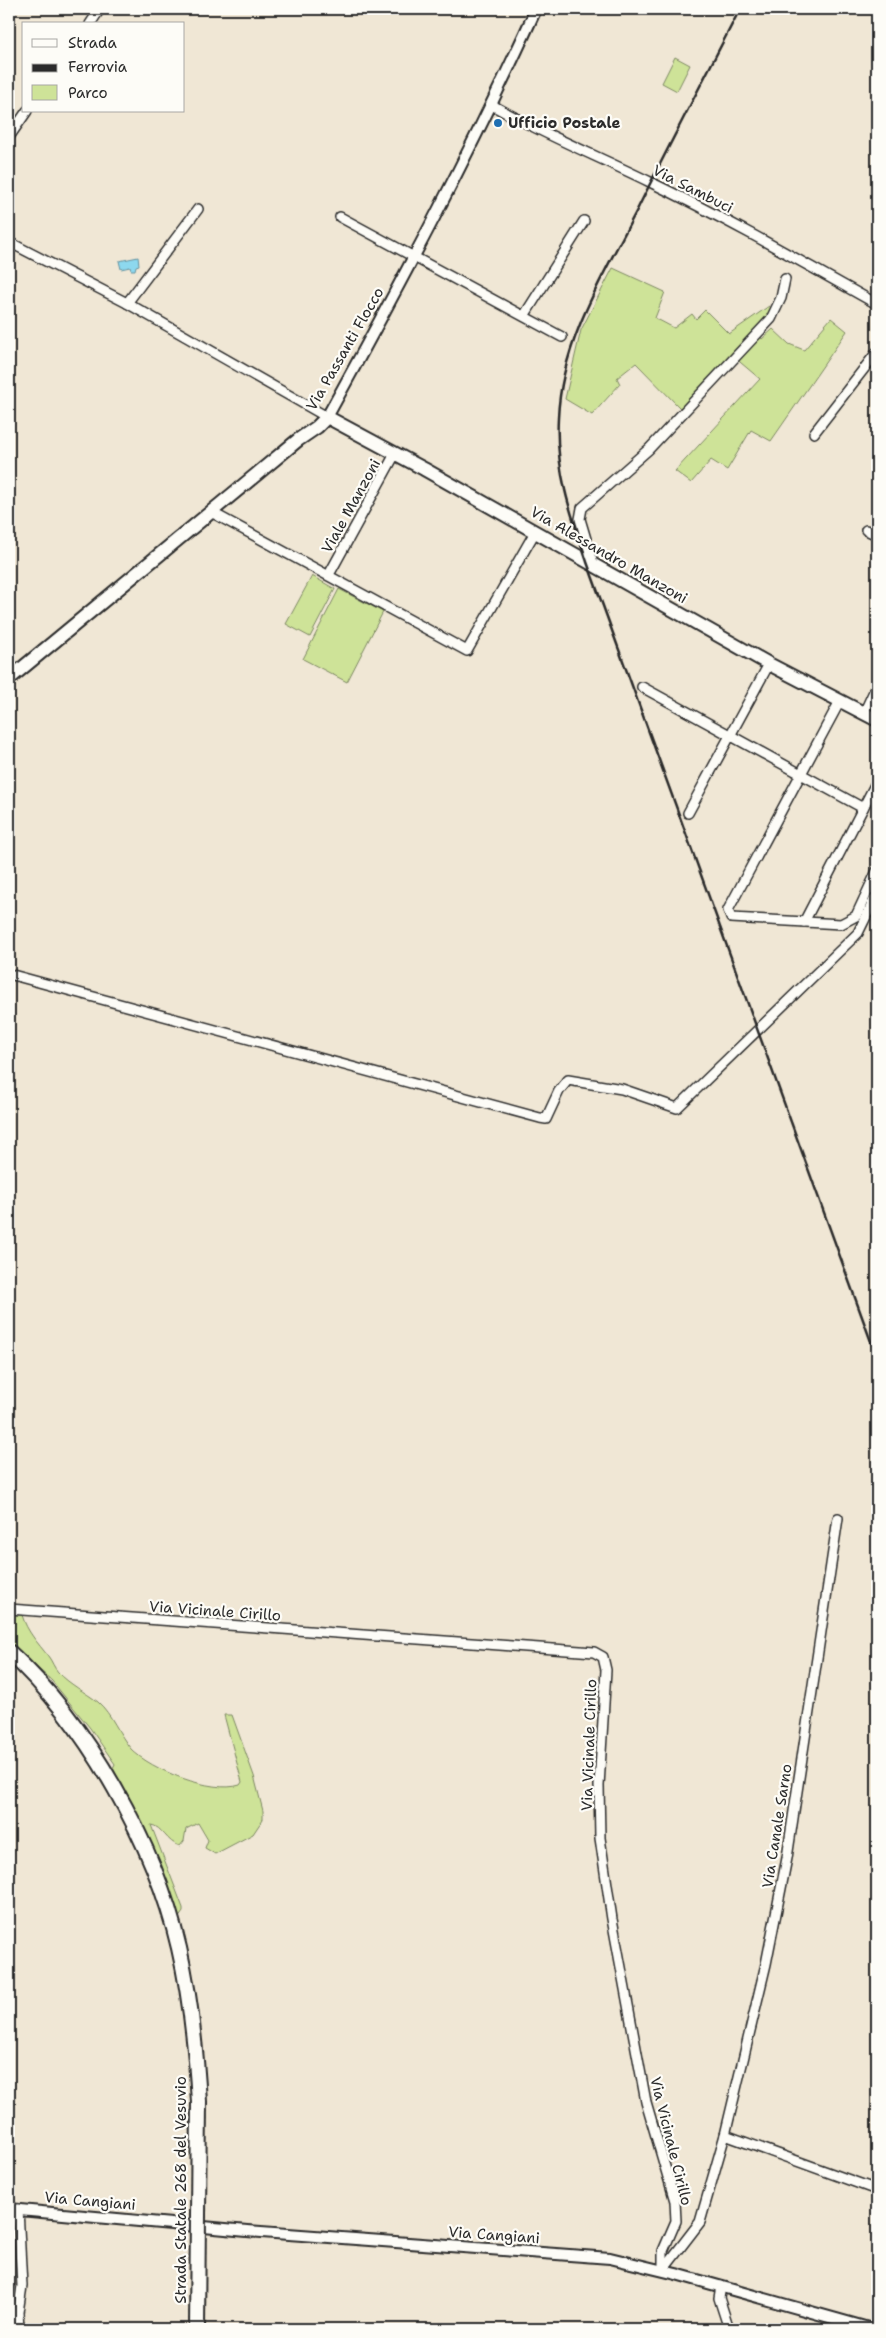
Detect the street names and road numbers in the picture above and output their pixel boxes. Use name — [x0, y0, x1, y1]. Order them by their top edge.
street label: Via Sambuci — [649, 160, 737, 218]
street label: Via Passanti Flocco — [302, 284, 388, 414]
street label: Viale Manzoni — [317, 455, 385, 557]
street label: Via Alessandro Manzoni — [527, 502, 691, 608]
street label: Via Vicinale Cirillo — [148, 1596, 282, 1626]
street label: Via Vicinale Cirillo — [577, 1679, 601, 1811]
street label: Via Canale Sarno — [757, 1763, 797, 1889]
street label: Via Vicinale Cirillo — [645, 2075, 697, 2207]
street label: Strada Statale 268 del Vesuvio — [171, 2076, 191, 2304]
street label: Via Cangiani — [43, 2187, 137, 2215]
street label: Via Cangiani — [448, 2222, 540, 2248]

